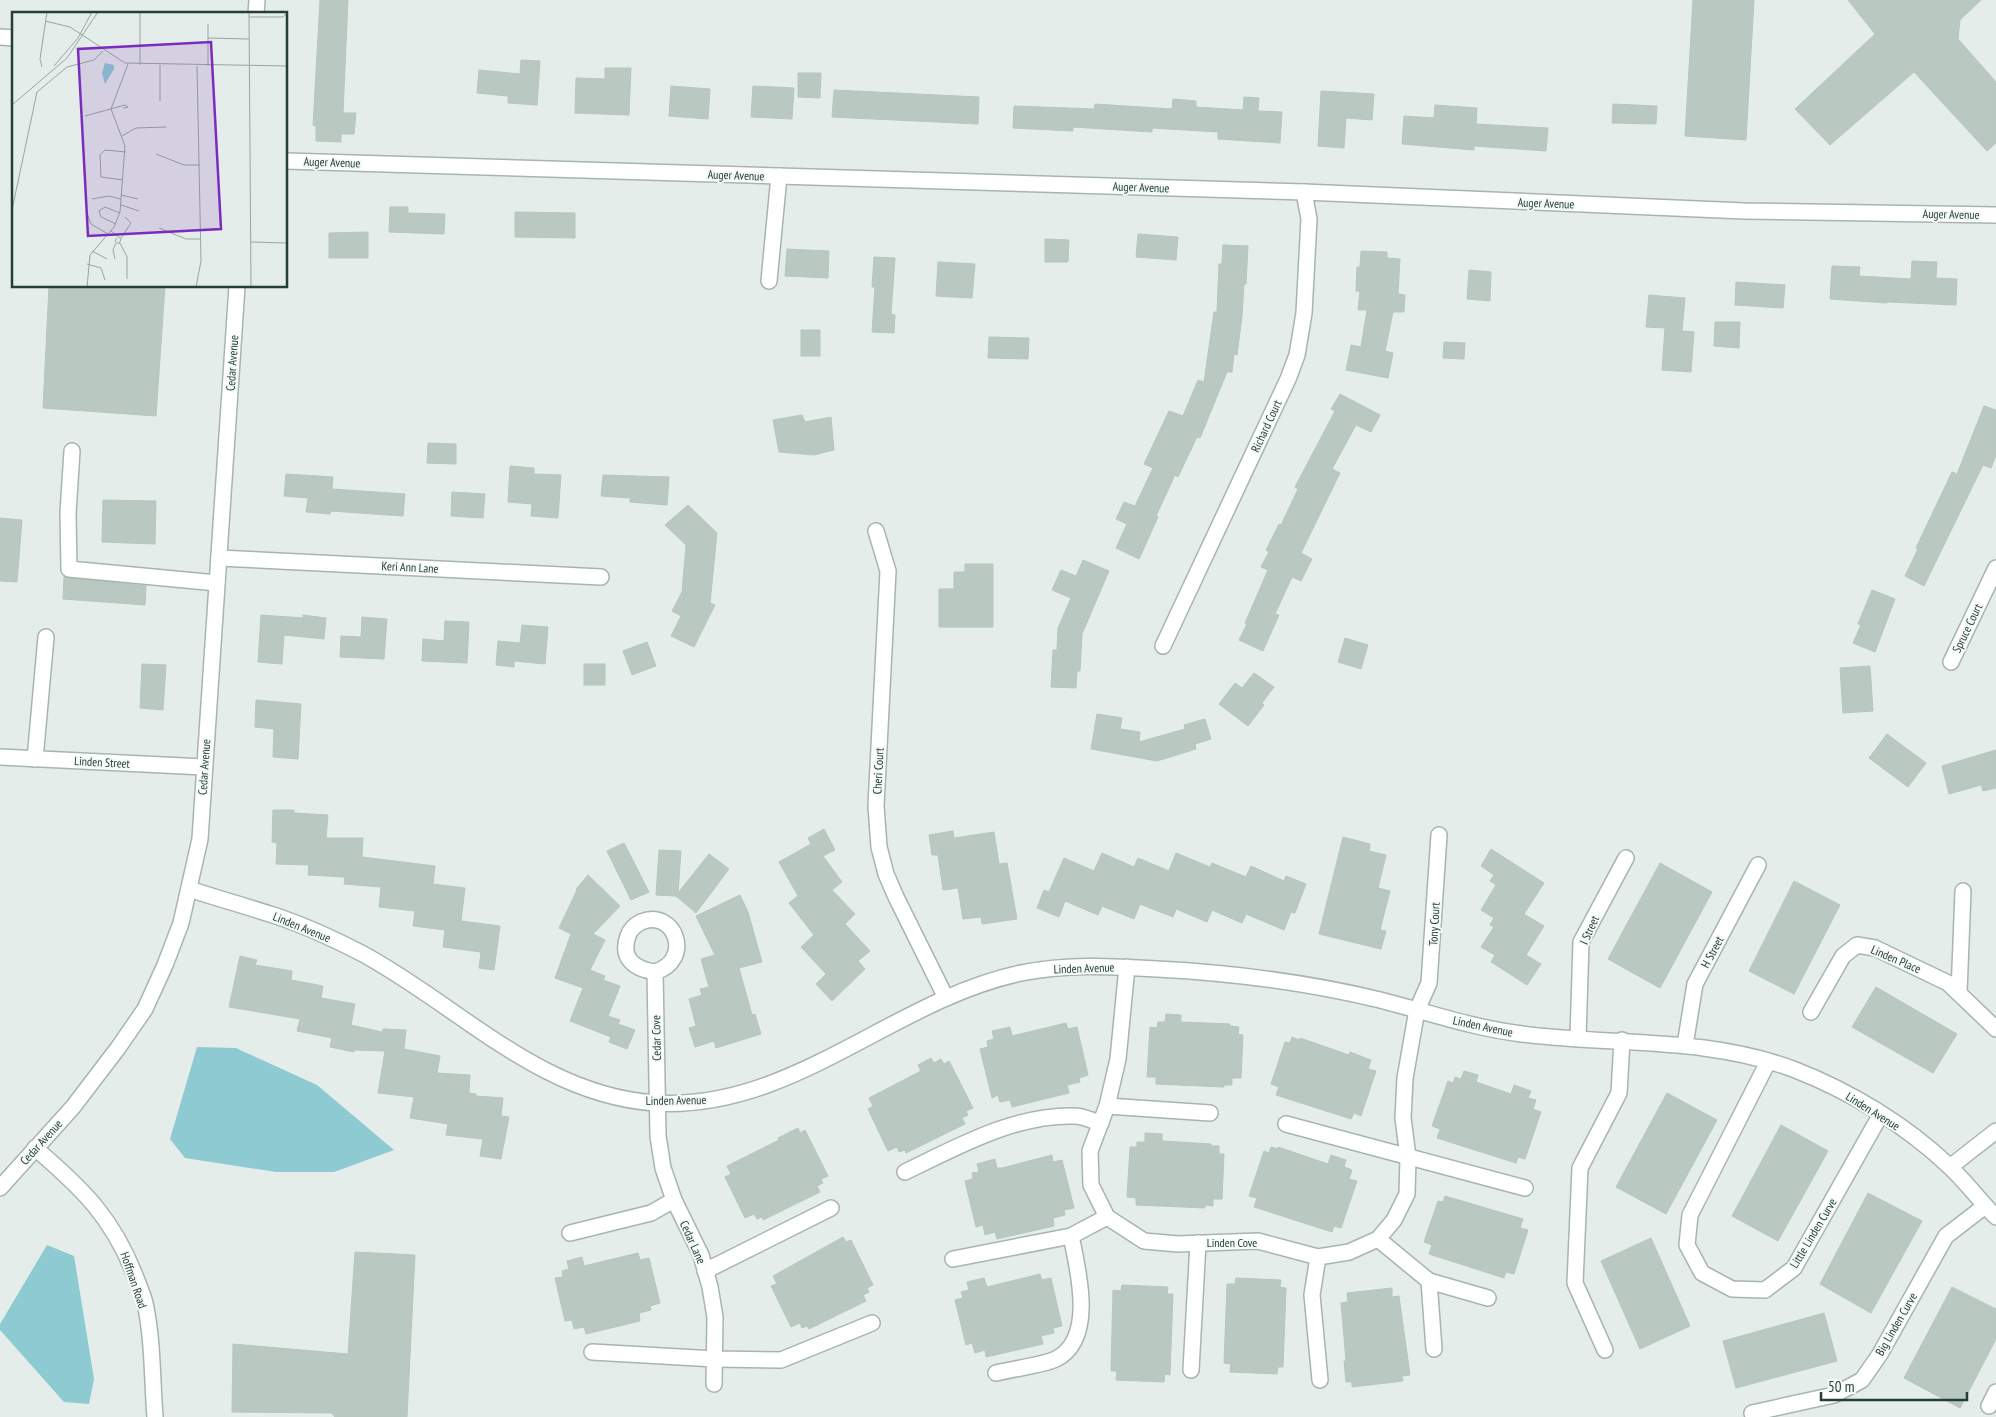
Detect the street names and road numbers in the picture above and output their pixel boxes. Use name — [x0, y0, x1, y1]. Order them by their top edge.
street label: Auger Avenue — [303, 154, 361, 170]
street label: Auger Avenue — [707, 167, 765, 183]
street label: Auger Avenue — [1112, 179, 1170, 195]
street label: Auger Avenue — [1517, 195, 1575, 211]
street label: Auger Avenue — [1922, 206, 1980, 222]
street label: Cedar Avenue — [223, 335, 241, 391]
street label: Richard Court — [1247, 397, 1285, 455]
street label: Keri Ann Lane — [381, 558, 439, 576]
street label: Spruce Court — [1949, 600, 1986, 655]
street label: Cedar Avenue — [195, 739, 213, 795]
street label: Cheri Court — [869, 747, 887, 795]
street label: Linden Street — [74, 753, 131, 771]
street label: Tony Court — [1425, 901, 1443, 946]
street label: Linden Avenue — [271, 909, 333, 945]
street label: I Street — [1576, 913, 1602, 947]
street label: H Street — [1697, 933, 1727, 970]
street label: Linden Place — [1869, 942, 1923, 976]
street label: Linden Avenue — [1053, 959, 1115, 977]
street label: Linden Avenue — [1452, 1012, 1514, 1040]
street label: Cedar Cove — [648, 1015, 664, 1061]
street label: Linden Avenue — [1843, 1089, 1903, 1134]
street label: Linden Avenue — [645, 1092, 707, 1108]
street label: Cedar Avenue — [17, 1116, 65, 1168]
street label: Little Linden Curve — [1786, 1195, 1840, 1271]
street label: Cedar Lane — [677, 1218, 709, 1266]
street label: Linden Cove — [1207, 1235, 1257, 1250]
street label: Hoffman Road — [117, 1250, 151, 1310]
street label: Big Linden Curve — [1872, 1290, 1920, 1358]

